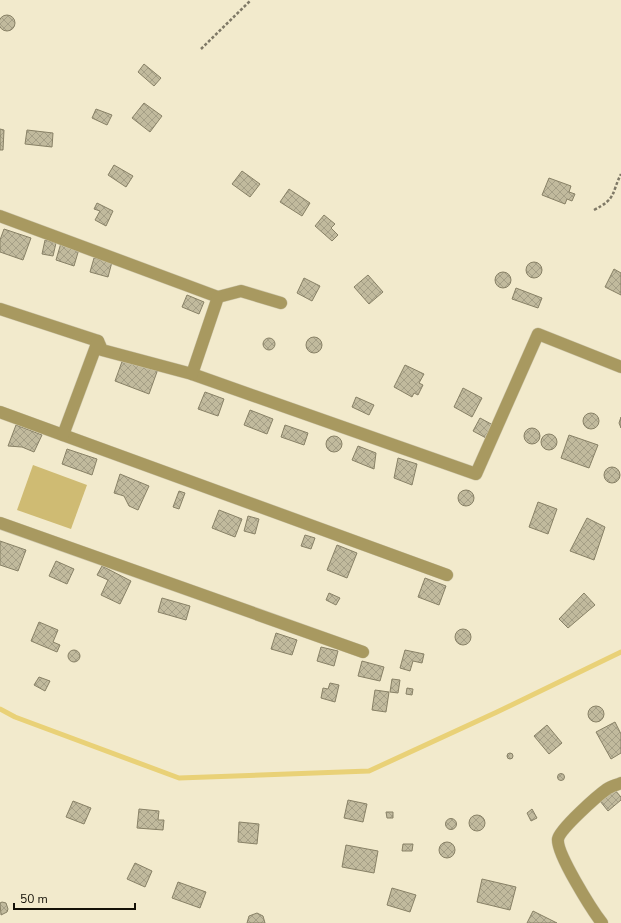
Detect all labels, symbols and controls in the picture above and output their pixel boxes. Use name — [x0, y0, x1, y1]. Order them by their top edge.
scale bar — [14, 885, 135, 911]
text: 50 m — [20, 891, 48, 907]

